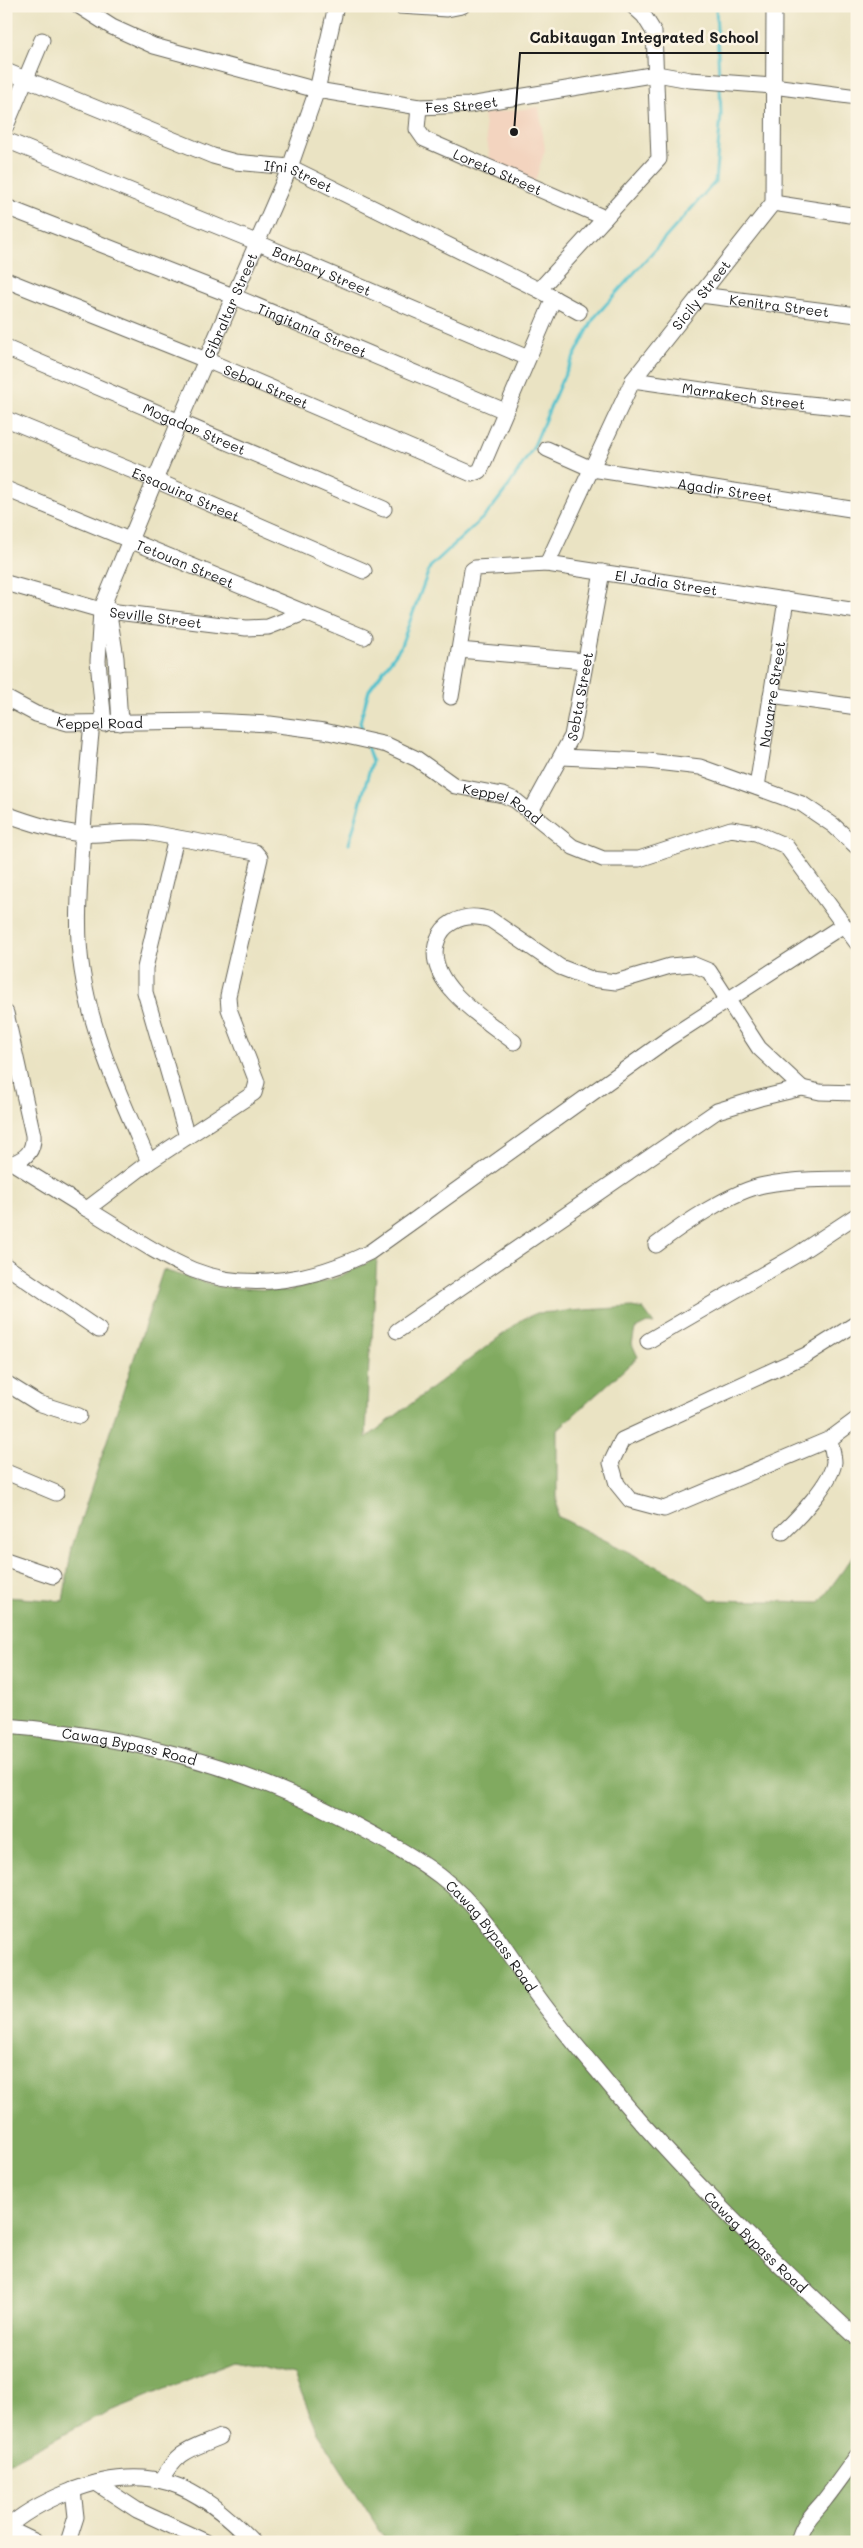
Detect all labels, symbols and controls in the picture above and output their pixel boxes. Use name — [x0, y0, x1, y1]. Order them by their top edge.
callout: Cabitaugan Integrated School — [520, 23, 769, 53]
text: Cabitaugan Integrated School — [529, 27, 759, 47]
street label: Fes Street — [425, 91, 499, 116]
street label: Loreto Street — [451, 144, 545, 199]
street label: Ifni Street — [263, 155, 336, 196]
street label: Barbary Street — [270, 241, 374, 300]
street label: Gibraltar Street — [198, 249, 261, 362]
street label: Sicily Street — [667, 256, 734, 334]
street label: Kenitra Street — [728, 289, 830, 321]
street label: Tingitania Street — [255, 298, 370, 361]
street label: Sebou Street — [221, 359, 312, 412]
street label: Marrakech Street — [681, 378, 806, 413]
street label: Mogador Street — [140, 398, 249, 459]
street label: Essaouira Street — [129, 462, 243, 525]
street label: Agadir Street — [676, 473, 774, 506]
street label: Tetouan Street — [133, 534, 237, 592]
street label: El Jadia Street — [614, 565, 719, 599]
street label: Seville Street — [108, 602, 203, 632]
street label: Navarre Street — [754, 640, 789, 748]
street label: Sebta Street — [562, 650, 597, 744]
street label: Keppel Road — [55, 711, 143, 733]
street label: Keppel Road — [461, 778, 546, 828]
street label: Cawag Bypass Road — [61, 1723, 199, 1769]
street label: Cawag Bypass Road — [442, 1876, 541, 1995]
street label: Cawag Bypass Road — [700, 2187, 812, 2297]

